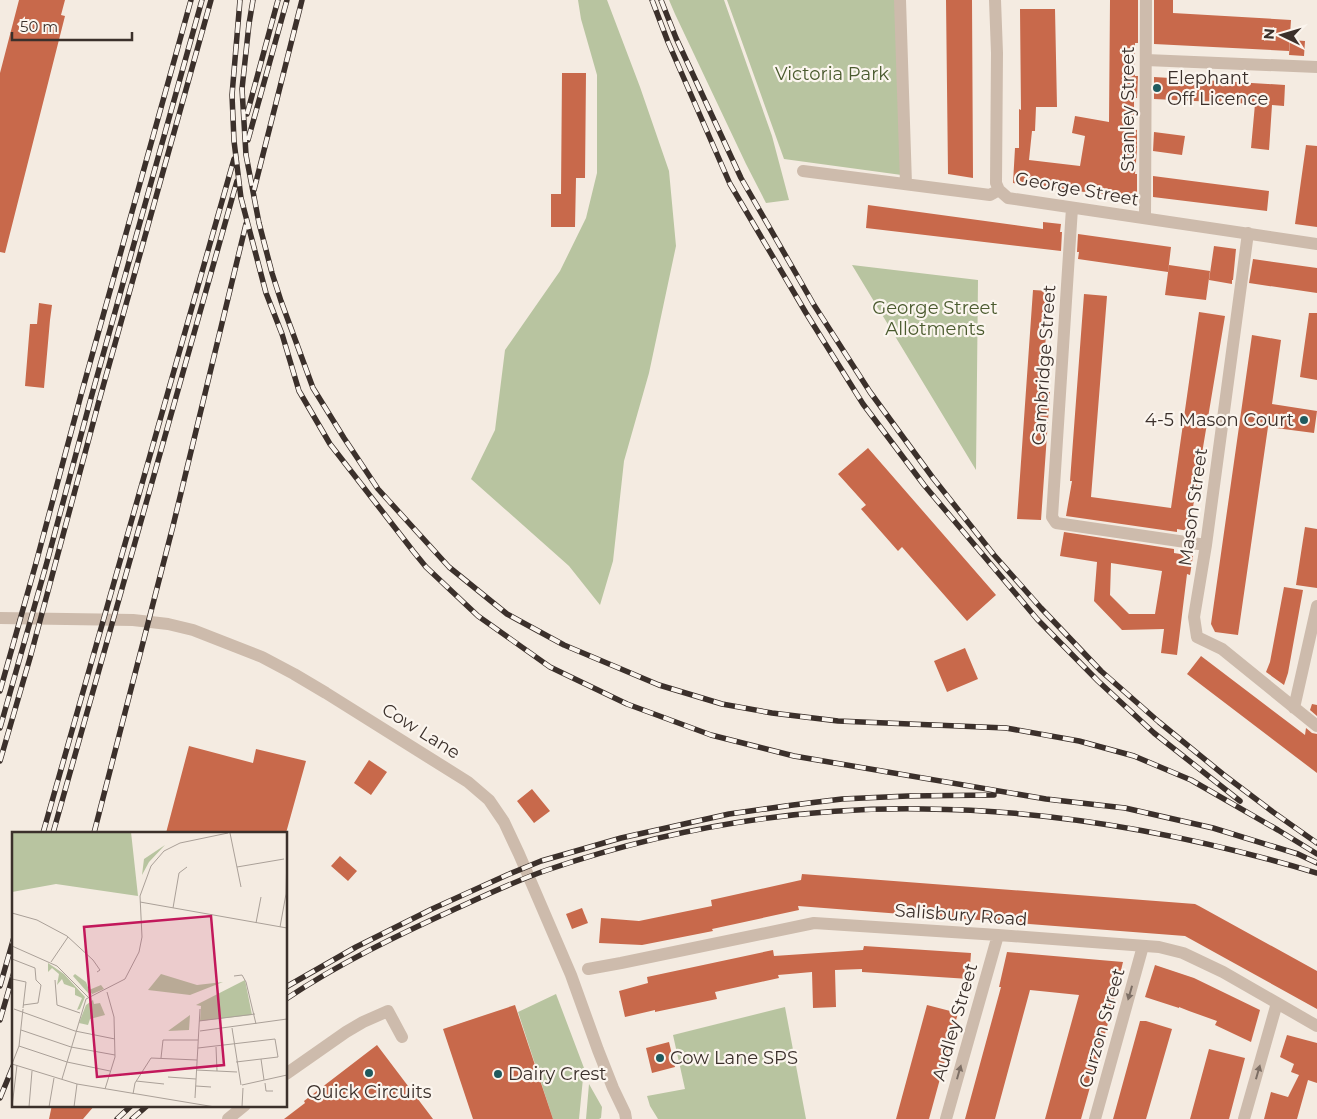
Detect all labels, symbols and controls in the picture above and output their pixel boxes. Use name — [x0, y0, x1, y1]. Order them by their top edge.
scale bar — [12, 10, 132, 42]
north arrow — [1257, 10, 1307, 60]
text: 50 m — [20, 17, 58, 36]
text: N — [1260, 27, 1279, 40]
street label: Stanley Street — [1117, 46, 1139, 172]
park label: Victoria Park — [775, 63, 889, 85]
place label: Elephant Off Licence — [1167, 67, 1268, 110]
marker: Elephant Off Licence — [1151, 82, 1163, 94]
street label: George Street — [1013, 167, 1141, 211]
street label: Cambridge Street — [1027, 284, 1061, 446]
park label: George Street Allotments — [872, 297, 998, 340]
place label: 4-5 Mason Court — [1145, 409, 1294, 431]
marker: 4-5 Mason Court — [1298, 414, 1310, 426]
street label: Mason Street — [1174, 446, 1212, 568]
street label: Cow Lane — [378, 698, 464, 764]
inset map — [12, 832, 288, 1106]
street label: Salisbury Road — [894, 899, 1028, 931]
street label: Audley Street — [928, 961, 982, 1083]
street label: Curzon Street — [1074, 966, 1130, 1090]
one-way arrow — [1125, 986, 1133, 1001]
place label: Cow Lane SPS — [670, 1047, 798, 1069]
marker: Cow Lane SPS — [654, 1052, 666, 1064]
place label: Dairy Crest — [508, 1063, 607, 1085]
one-way arrow — [1254, 1064, 1262, 1079]
one-way arrow — [955, 1065, 963, 1080]
marker: Quick Circuits — [363, 1067, 375, 1079]
marker: Dairy Crest — [492, 1068, 504, 1080]
place label: Quick Circuits — [306, 1081, 432, 1103]

